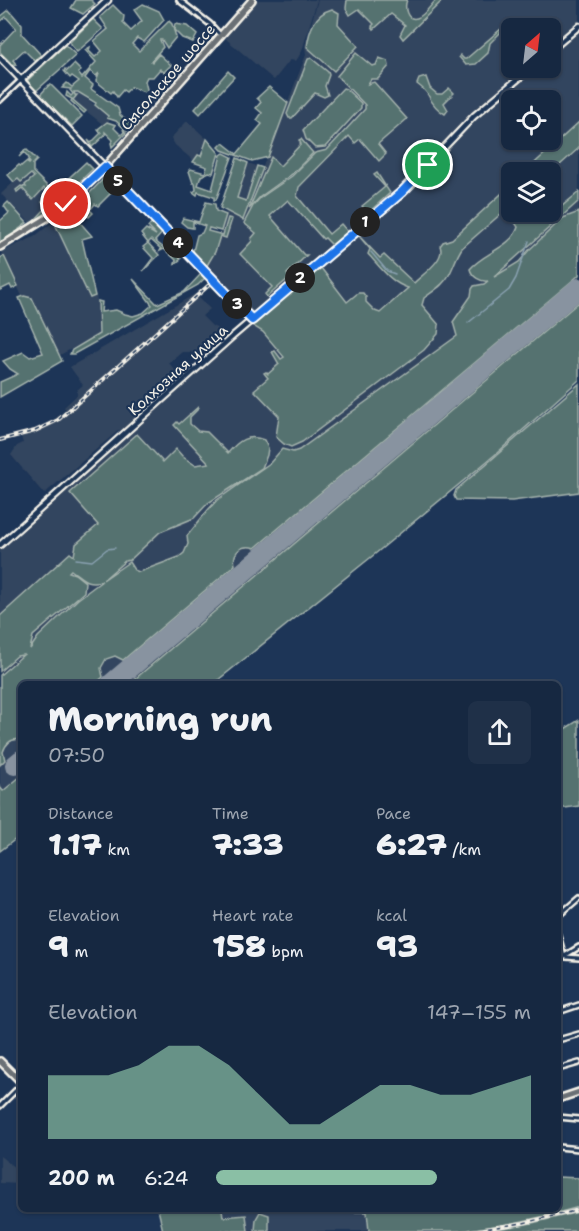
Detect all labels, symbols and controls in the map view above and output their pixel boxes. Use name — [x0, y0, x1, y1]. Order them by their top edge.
north arrow — [501, 18, 561, 78]
map controls — [501, 18, 561, 222]
street label: Сысольское шоссе — [116, 20, 220, 134]
button: locate — [501, 90, 561, 150]
pin — [402, 139, 453, 190]
icon: arrive — [411, 148, 444, 181]
button: layers — [501, 162, 561, 222]
pin: 5 — [103, 166, 133, 196]
text: 5 — [113, 170, 123, 191]
pin — [40, 178, 91, 229]
icon: check — [49, 187, 82, 220]
pin: 1 — [350, 207, 380, 237]
text: 1 — [361, 211, 369, 232]
pin: 4 — [163, 228, 193, 258]
text: 4 — [172, 232, 184, 253]
pin: 2 — [285, 263, 315, 293]
text: 2 — [294, 267, 306, 288]
pin: 3 — [222, 289, 252, 319]
text: 3 — [231, 293, 243, 314]
street label: Колхозная улица — [124, 320, 232, 420]
text: Morning run — [48, 697, 272, 742]
button: share — [468, 701, 531, 764]
text: 07:50 — [48, 742, 105, 768]
text: Distance — [48, 803, 114, 824]
text: Time — [212, 803, 249, 824]
text: Pace — [376, 803, 411, 824]
text: 1.17 — [48, 824, 102, 865]
text: 7:33 — [212, 824, 284, 865]
text: 6:27 — [376, 824, 447, 865]
text: km — [102, 839, 130, 860]
text: /km — [447, 839, 481, 860]
text: Elevation — [48, 905, 120, 926]
text: Heart rate — [212, 905, 294, 926]
text: kcal — [376, 905, 407, 926]
text: 9 — [48, 926, 69, 967]
text: 158 — [212, 926, 266, 967]
text: 93 — [376, 926, 418, 967]
text: m — [69, 941, 88, 962]
text: bpm — [266, 941, 304, 962]
text: Elevation — [48, 999, 138, 1025]
text: 147–155 m — [427, 999, 531, 1025]
text: 200 m — [48, 1165, 115, 1191]
text: 6:24 — [144, 1165, 188, 1191]

